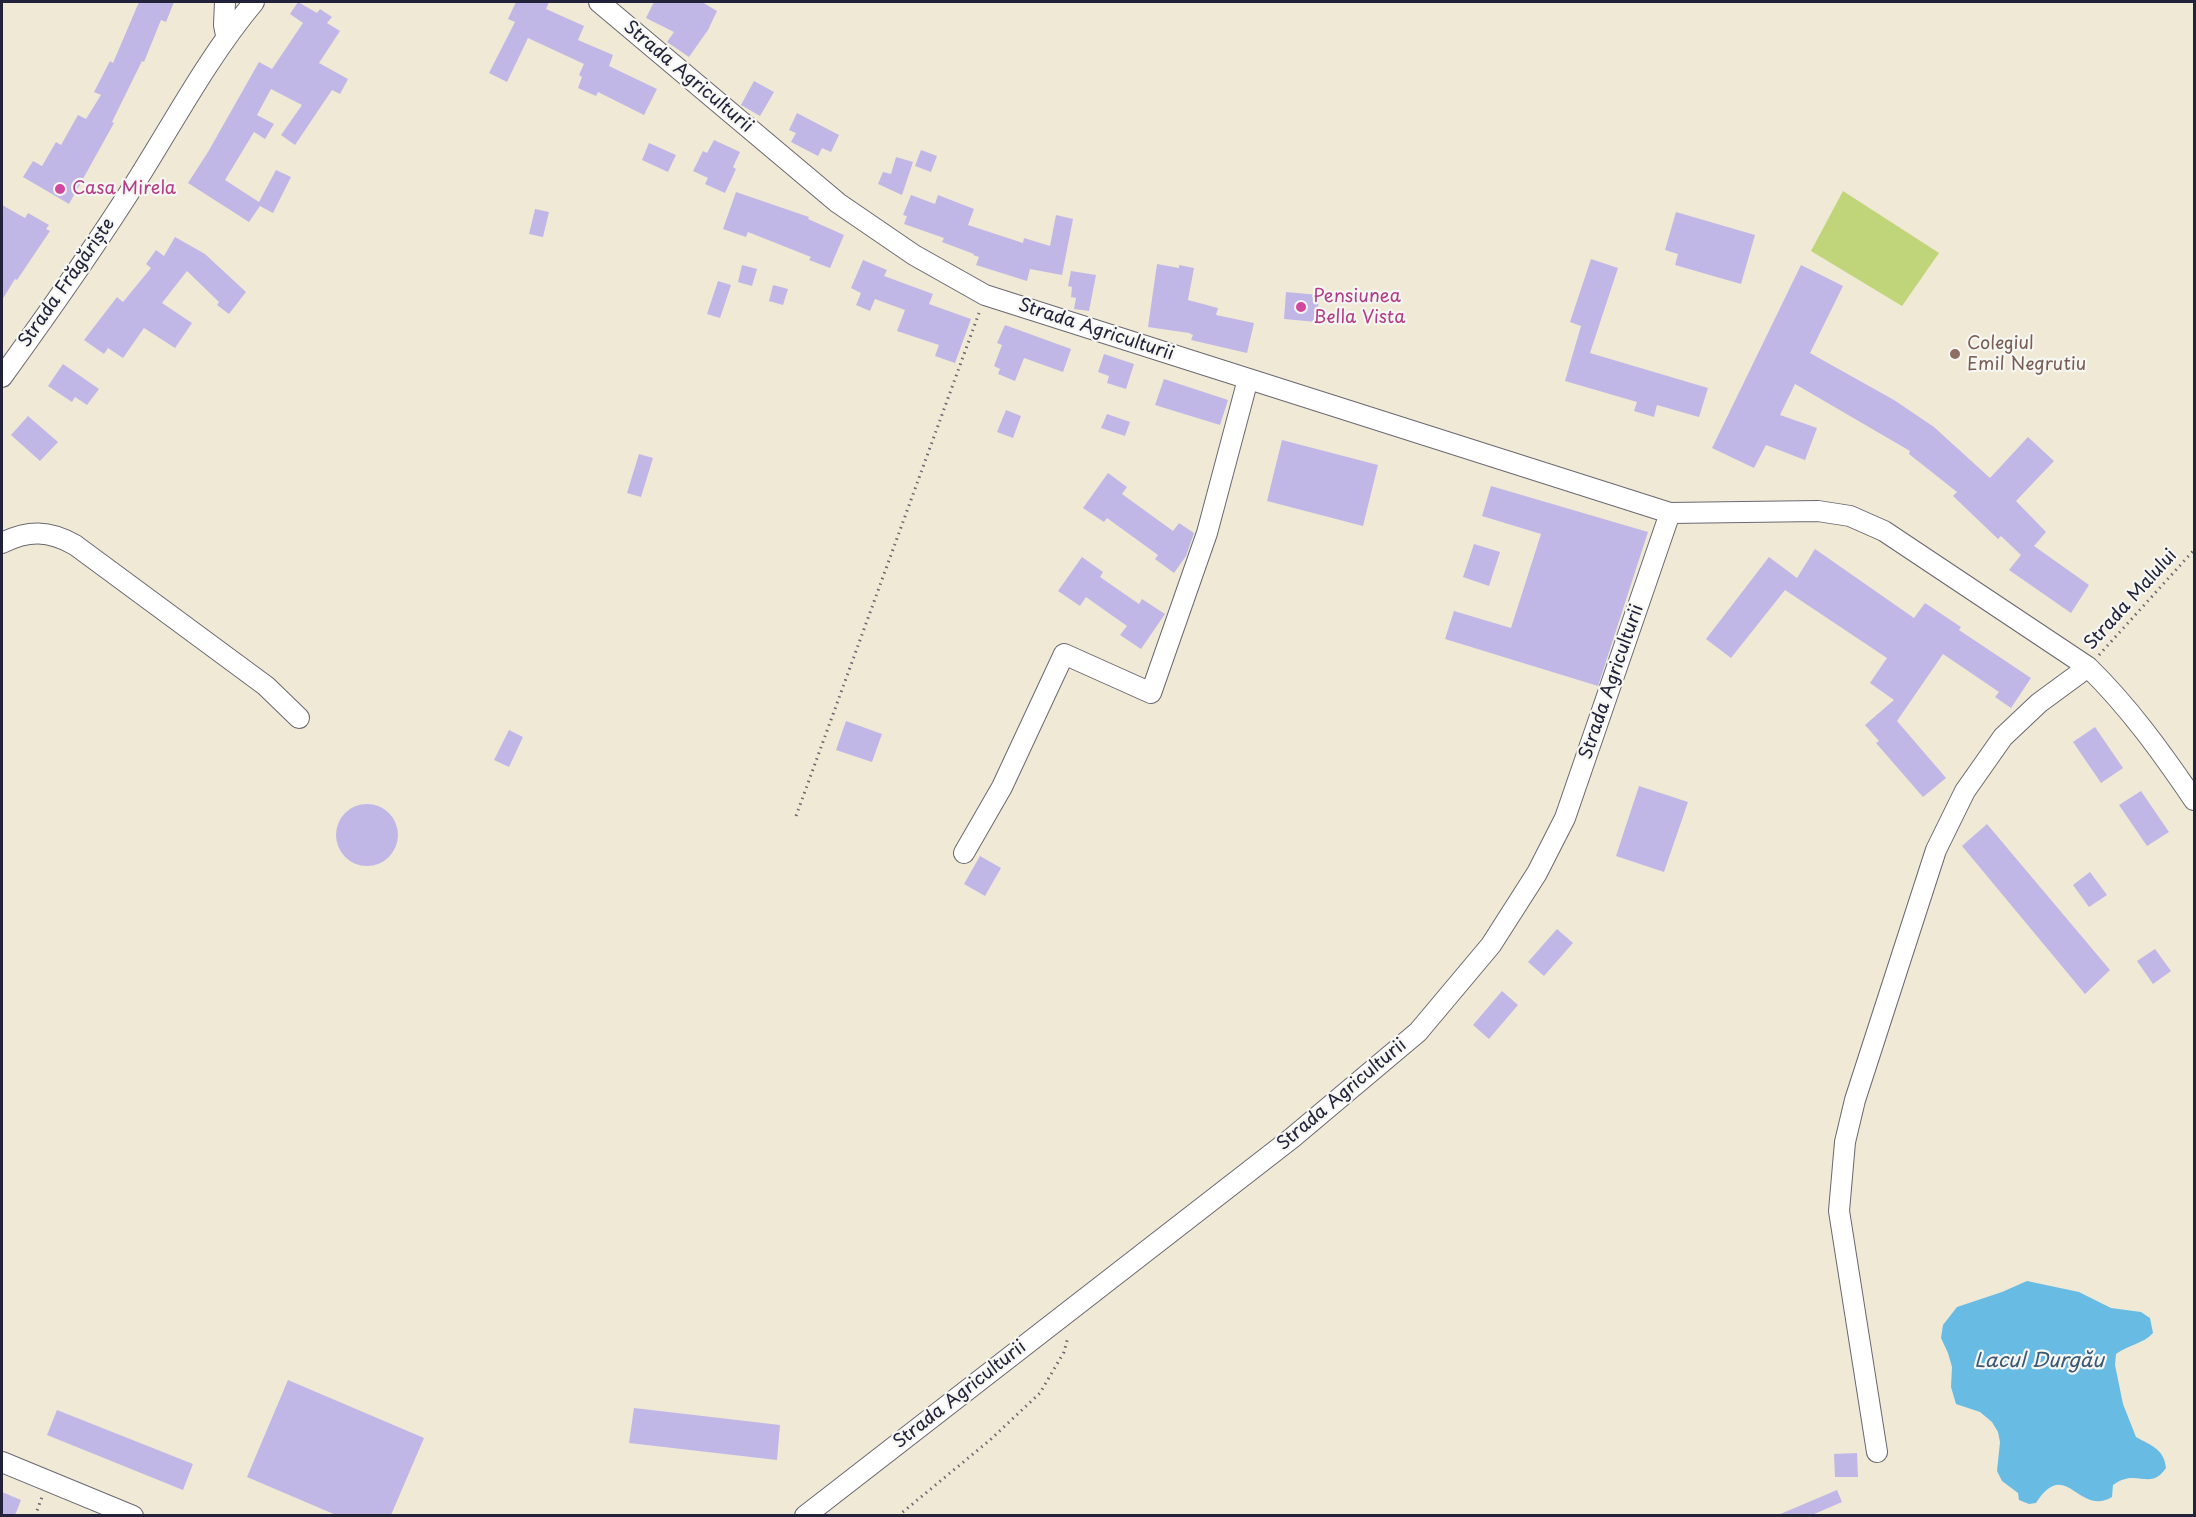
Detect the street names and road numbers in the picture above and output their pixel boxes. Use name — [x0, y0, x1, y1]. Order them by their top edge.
street label: Strada Agriculturii — [619, 16, 757, 138]
street label: Strada Frăgăriște — [14, 214, 120, 352]
street label: Strada Agriculturii — [1015, 295, 1177, 365]
street label: Strada Malului — [2080, 545, 2182, 655]
street label: Strada Agriculturii — [1575, 602, 1649, 762]
street label: Strada Agriculturii — [1273, 1034, 1411, 1156]
street label: Strada Agriculturii — [889, 1336, 1031, 1454]

